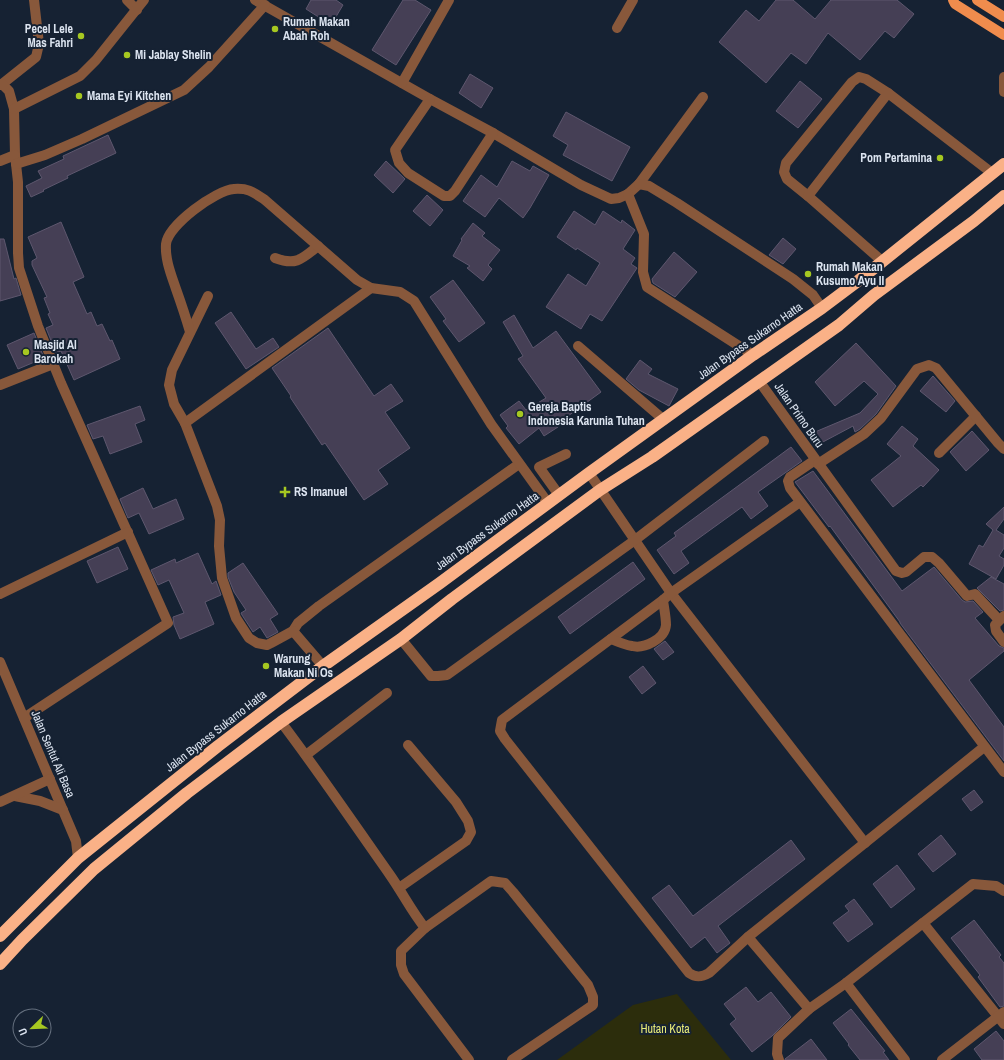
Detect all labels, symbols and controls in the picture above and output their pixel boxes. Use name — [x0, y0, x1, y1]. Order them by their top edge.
place label: Rumah Makan Abah Roh — [283, 14, 350, 44]
place label: Pecel Lele Mas Fahri — [25, 21, 74, 51]
marker: Rumah Makan Abah Roh — [270, 24, 280, 34]
marker: Pecel Lele Mas Fahri — [76, 31, 86, 41]
place label: Mi Jablay Shelin — [135, 47, 212, 63]
marker: Mi Jablay Shelin — [122, 50, 132, 60]
place label: Mama Eyi Kitchen — [87, 88, 171, 104]
marker: Mama Eyi Kitchen — [74, 91, 84, 101]
place label: Pom Pertamina — [860, 150, 933, 166]
marker: Pom Pertamina — [935, 153, 945, 163]
place label: Rumah Makan Kusumo Ayu II — [816, 259, 884, 289]
marker: Rumah Makan Kusumo Ayu II — [803, 269, 813, 279]
street label: Jalan Bypass Sukarno Hatta — [695, 299, 806, 383]
place label: Masjid Al Barokah — [34, 337, 77, 367]
marker: Masjid Al Barokah — [21, 347, 31, 357]
street label: Jalan Primo Buru — [771, 379, 827, 451]
place label: Gereja Baptis Indonesia Karunia Tuhan — [528, 399, 645, 429]
marker: Gereja Baptis Indonesia Karunia Tuhan — [515, 409, 525, 419]
place label: RS Imanuel — [294, 484, 348, 500]
marker: RS Imanuel — [279, 486, 291, 498]
street label: Jalan Bypass Sukarno Hatta — [432, 488, 542, 574]
place label: Warung Makan Ni Os — [274, 651, 334, 681]
marker: Warung Makan Ni Os — [261, 661, 271, 671]
street label: Jalan Bypass Sukarno Hatta — [162, 686, 270, 776]
street label: Jalan Sentut Ali Basa — [27, 708, 79, 801]
north arrow — [12, 1008, 52, 1048]
park label: Hutan Kota — [640, 1021, 690, 1037]
text: U — [15, 1026, 31, 1038]

